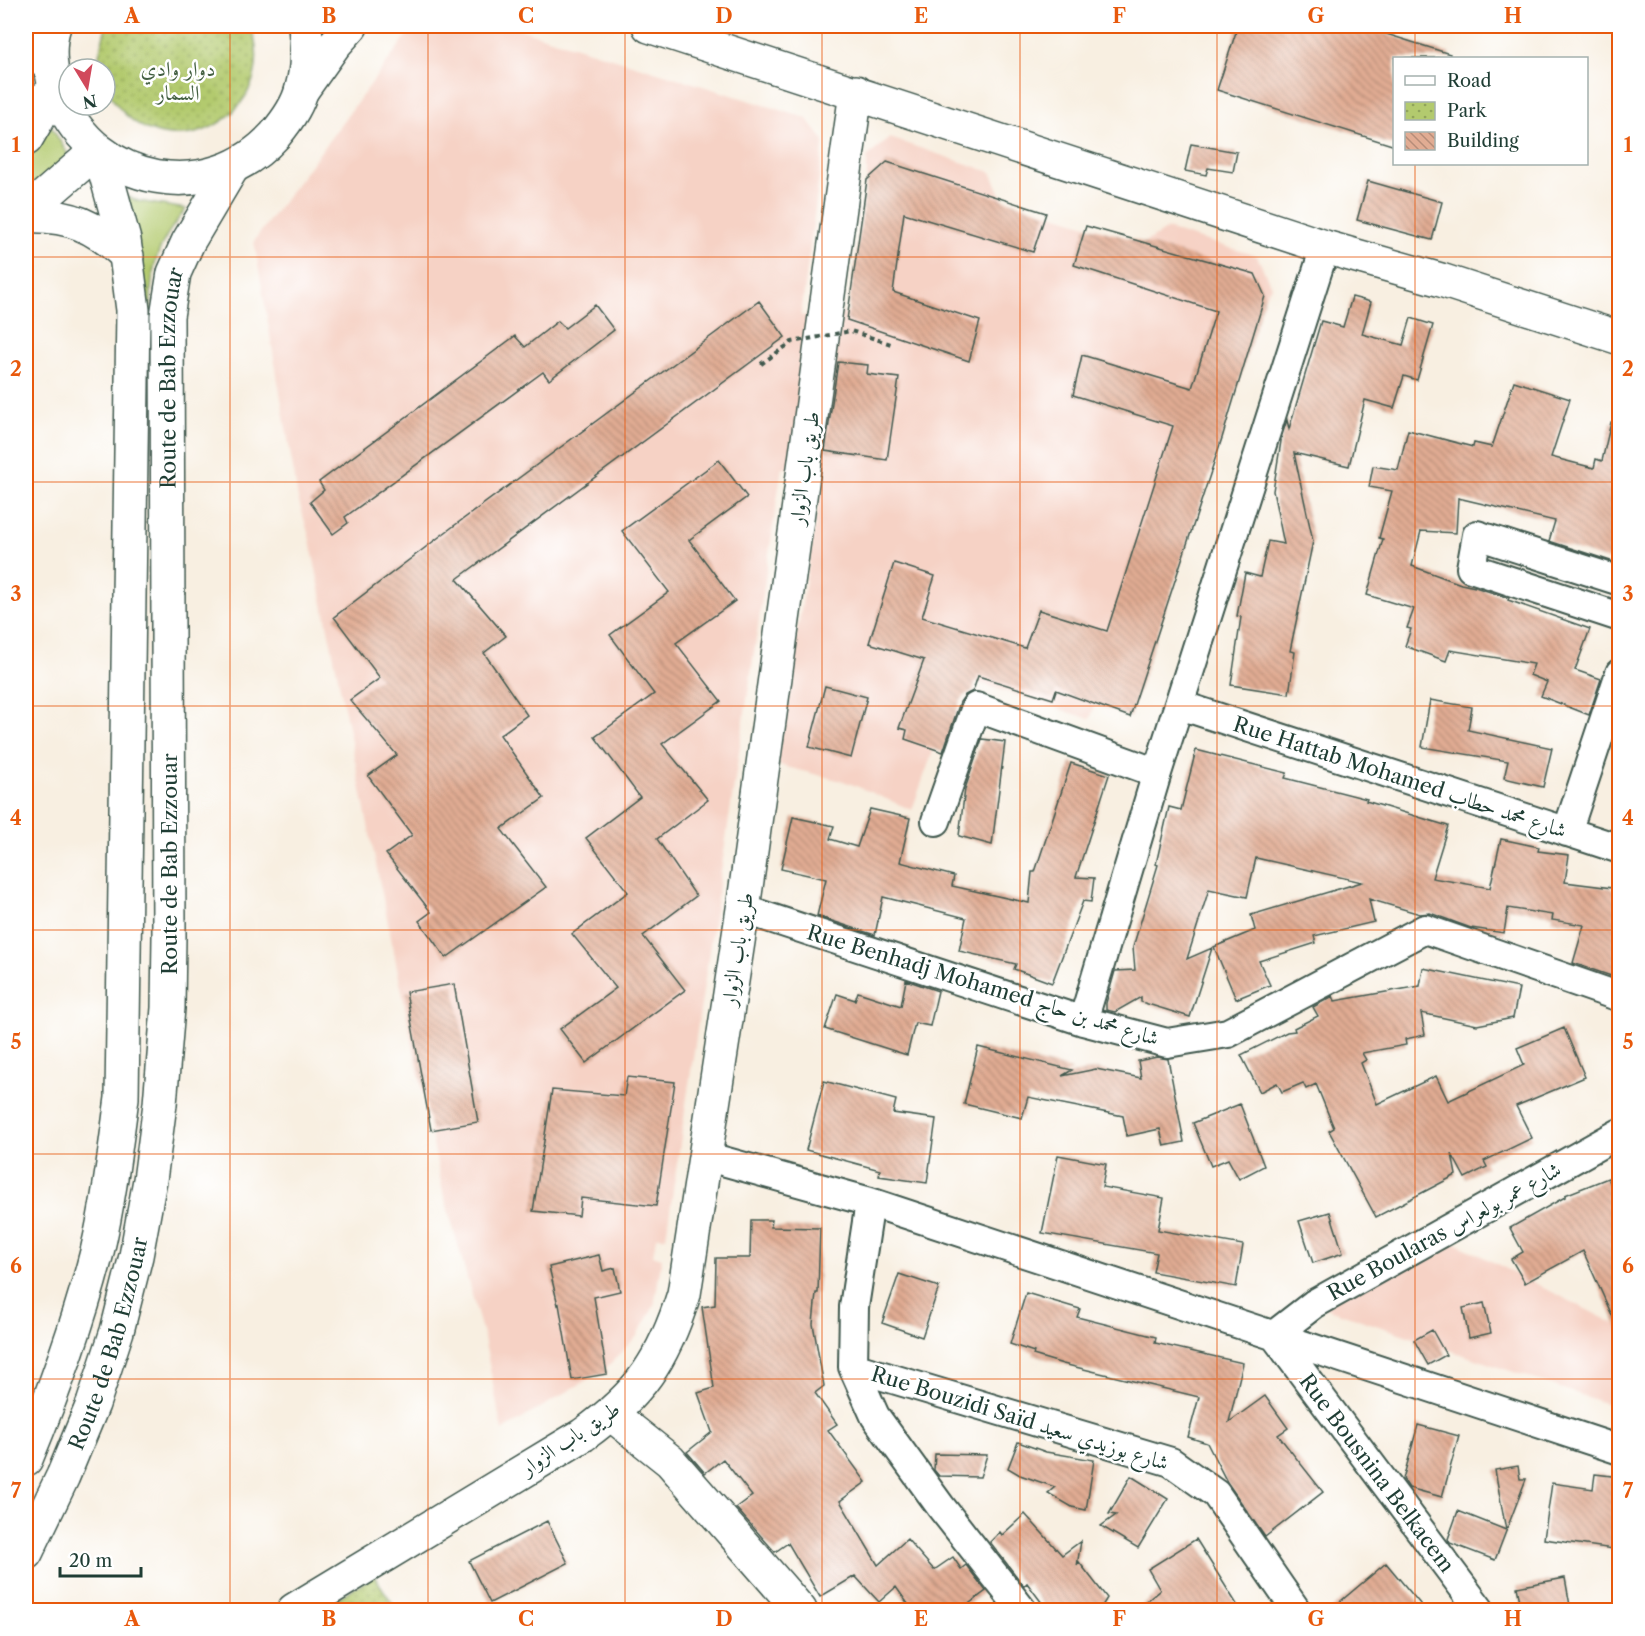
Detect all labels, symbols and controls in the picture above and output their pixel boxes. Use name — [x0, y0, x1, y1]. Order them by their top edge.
text: A — [123, 4, 140, 28]
text: B — [322, 4, 337, 28]
text: C — [518, 4, 534, 28]
text: D — [715, 4, 733, 28]
text: E — [914, 4, 928, 28]
text: F — [1112, 4, 1126, 28]
text: G — [1308, 4, 1325, 28]
text: H — [1504, 4, 1522, 28]
park label: دوار وادي السمار — [141, 56, 215, 105]
north arrow — [57, 57, 117, 117]
legend — [1393, 57, 1588, 165]
text: Road — [1447, 70, 1492, 92]
text: N — [81, 91, 99, 113]
text: Park — [1447, 100, 1488, 122]
text: Building — [1447, 130, 1519, 152]
text: 1 — [12, 133, 21, 157]
text: 1 — [1624, 133, 1633, 157]
street label: Route de Bab Ezzouar — [154, 263, 188, 489]
text: 2 — [10, 357, 22, 381]
text: 2 — [1622, 357, 1634, 381]
street label: طريق باب الزوار — [783, 410, 825, 529]
text: 3 — [10, 582, 22, 606]
text: 3 — [1622, 582, 1634, 606]
street label: Rue Hattab Mohamed شارع محمد حطاب — [1228, 711, 1570, 848]
street label: Route de Bab Ezzouar — [157, 753, 182, 975]
text: 4 — [10, 806, 22, 830]
text: 4 — [1622, 806, 1634, 830]
street label: طريق باب الزوار — [715, 891, 759, 1010]
street label: Rue Benhadj Mohamed شارع محمد بن حاج — [802, 919, 1162, 1057]
text: 5 — [10, 1030, 22, 1054]
text: 5 — [1622, 1030, 1634, 1054]
street label: Rue Boularas شارع عمر بولعراس — [1323, 1156, 1568, 1311]
street label: Route de Bab Ezzouar — [63, 1235, 152, 1453]
text: 6 — [10, 1254, 22, 1278]
text: 6 — [1622, 1254, 1634, 1278]
street label: Rue Bouzidi Saïd شارع بوزيدي سعيد — [866, 1361, 1172, 1481]
street label: Rue Bousnina Belkacem — [1294, 1369, 1460, 1578]
street label: طريق باب الزوار — [514, 1396, 625, 1482]
text: 7 — [11, 1479, 22, 1503]
text: 7 — [1623, 1479, 1634, 1503]
scale bar — [60, 1540, 141, 1578]
text: 20 m — [69, 1550, 113, 1572]
text: A — [123, 1607, 140, 1631]
text: B — [322, 1607, 337, 1631]
text: C — [518, 1607, 534, 1631]
text: D — [715, 1607, 733, 1631]
text: E — [914, 1607, 928, 1631]
text: F — [1112, 1607, 1126, 1631]
text: G — [1308, 1607, 1325, 1631]
text: H — [1504, 1607, 1522, 1631]

